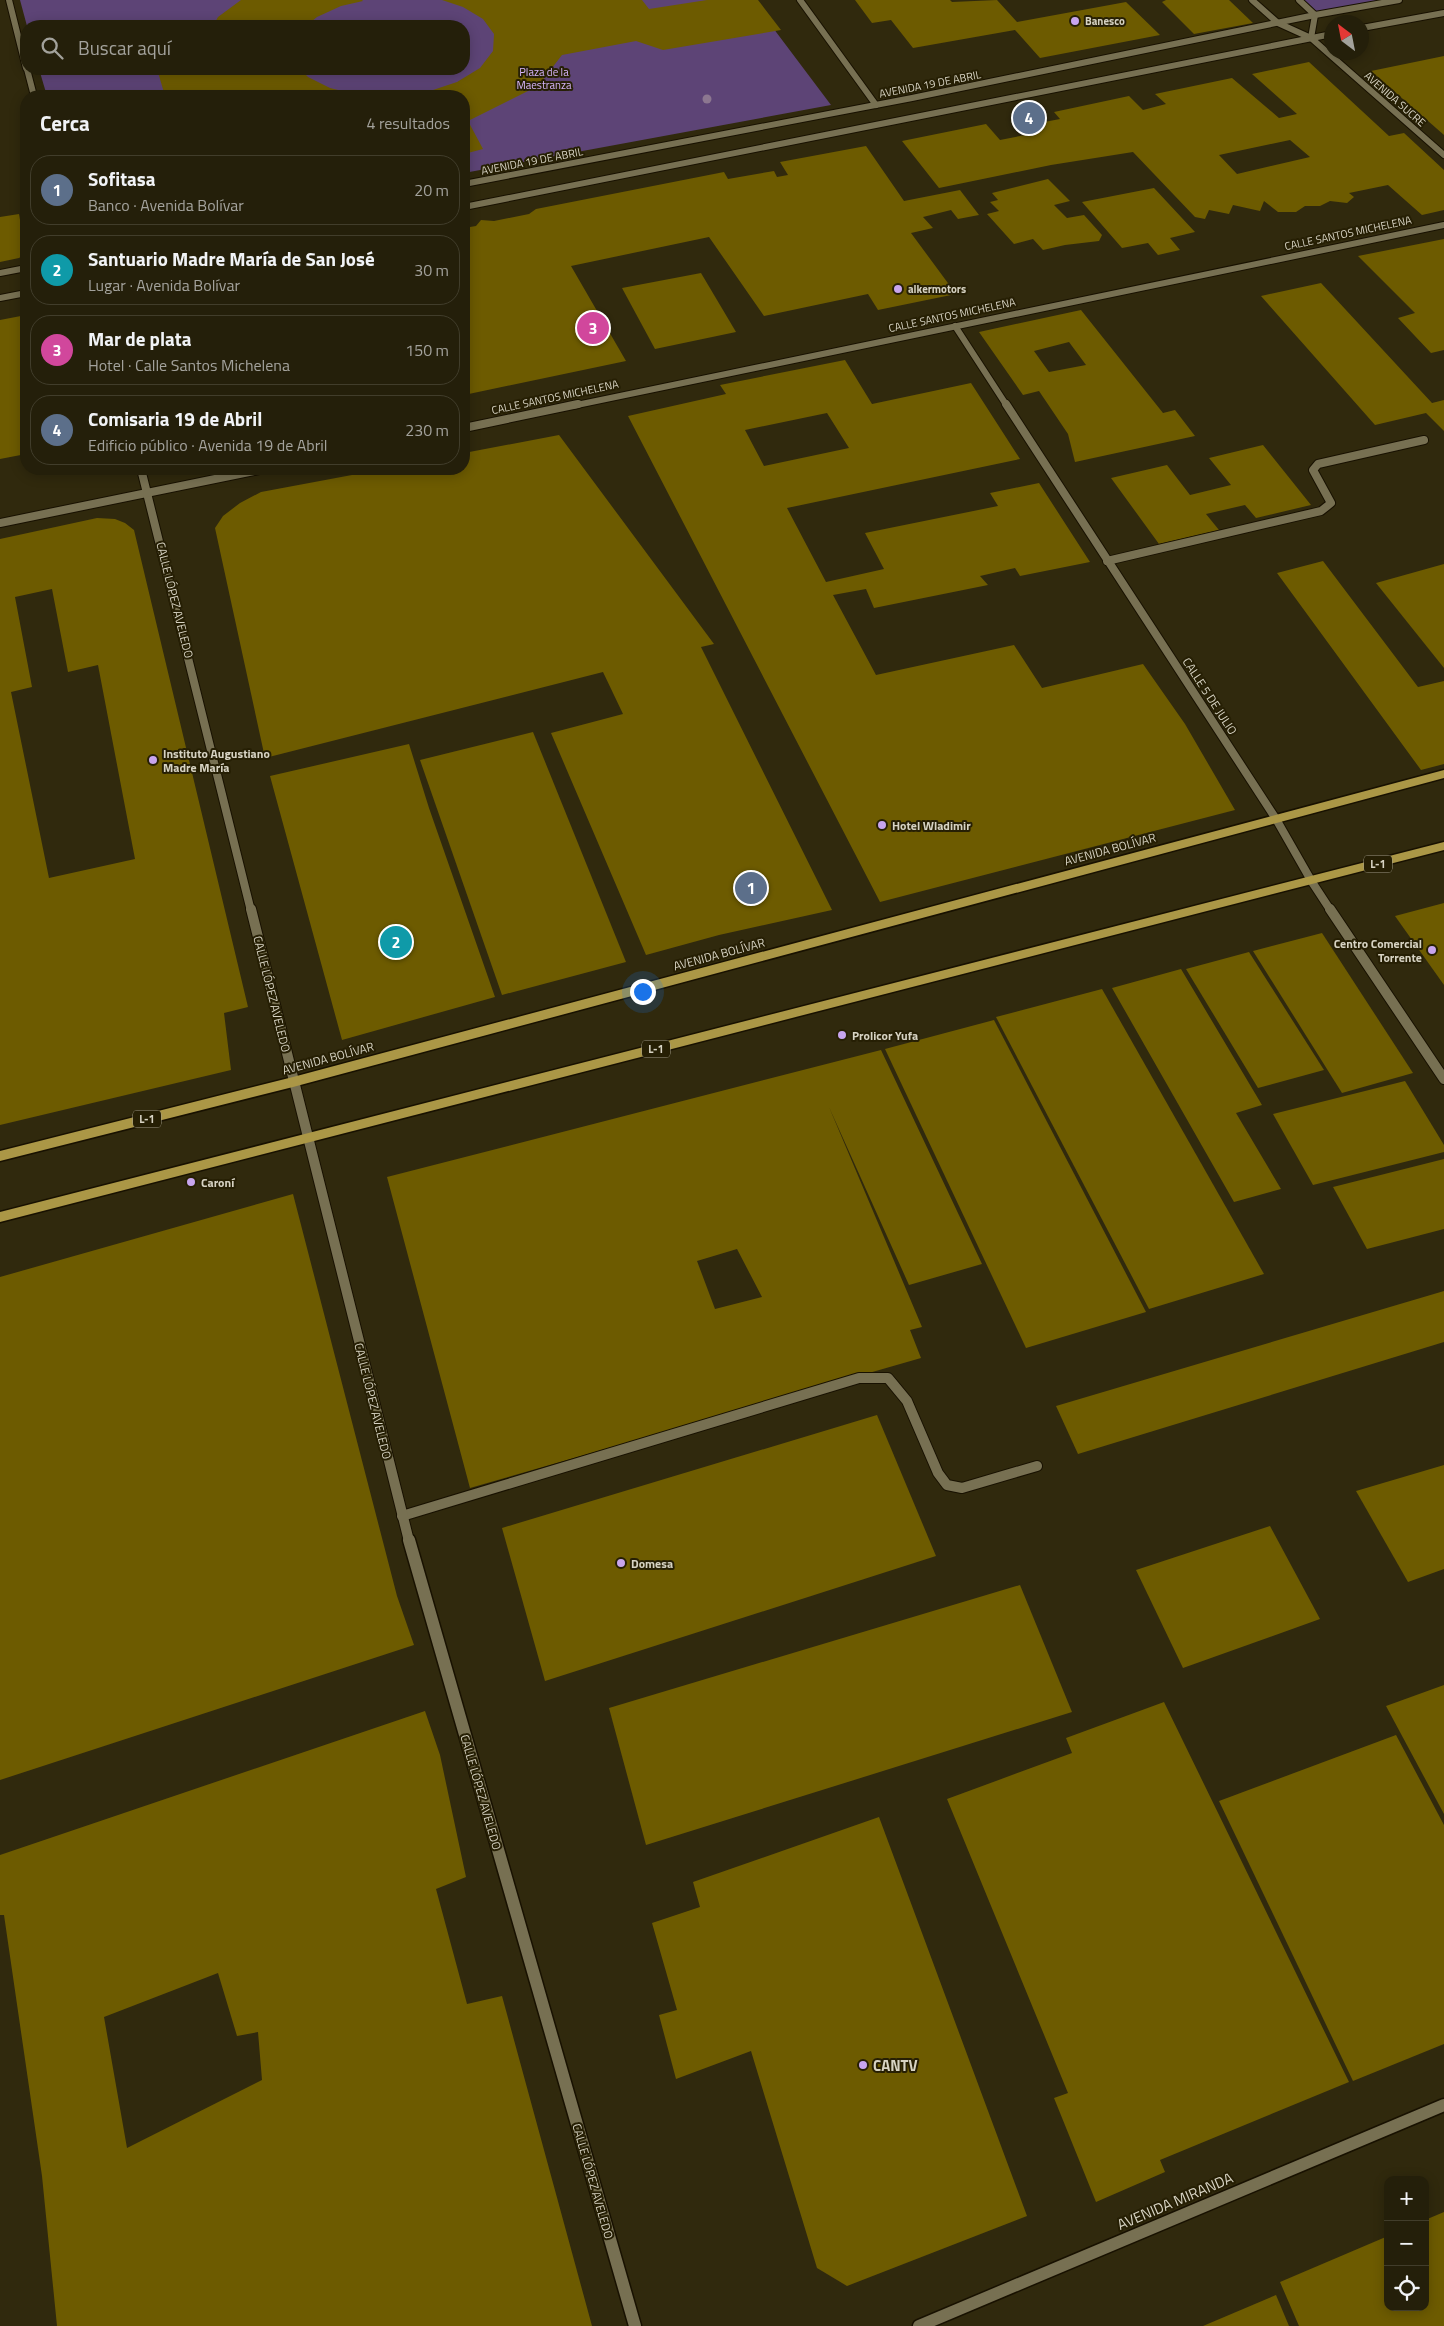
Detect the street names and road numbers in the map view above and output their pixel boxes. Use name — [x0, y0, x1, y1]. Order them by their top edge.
street label: AVENIDA 19 DE ABRIL — [878, 66, 983, 102]
street label: AVENIDA SUCRE — [1361, 68, 1429, 130]
street label: AVENIDA 19 DE ABRIL — [480, 143, 585, 179]
street label: CALLE SANTOS MICHELENA — [1283, 212, 1413, 254]
street label: CALLE SANTOS MICHELENA — [887, 294, 1017, 336]
street label: CALLE SANTOS MICHELENA — [490, 376, 620, 418]
street label: CALLE LÓPEZ AVELEDO — [151, 540, 199, 660]
street label: CALLE 5 DE JULIO — [1178, 654, 1242, 738]
street label: AVENIDA BOLÍVAR — [1062, 828, 1158, 870]
road number: L-1 — [1364, 856, 1392, 872]
street label: AVENIDA BOLÍVAR — [671, 933, 767, 975]
street label: CALLE LÓPEZ AVELEDO — [248, 934, 296, 1054]
street label: AVENIDA BOLÍVAR — [280, 1037, 376, 1079]
road number: L-1 — [642, 1040, 670, 1058]
road number: L-1 — [133, 1110, 161, 1128]
street label: CALLE LÓPEZ AVELEDO — [349, 1341, 397, 1461]
street label: CALLE LÓPEZ AVELEDO — [455, 1732, 507, 1852]
street label: CALLE LÓPEZ AVELEDO — [567, 2121, 619, 2241]
street label: AVENIDA MIRANDA — [1113, 2166, 1237, 2236]

